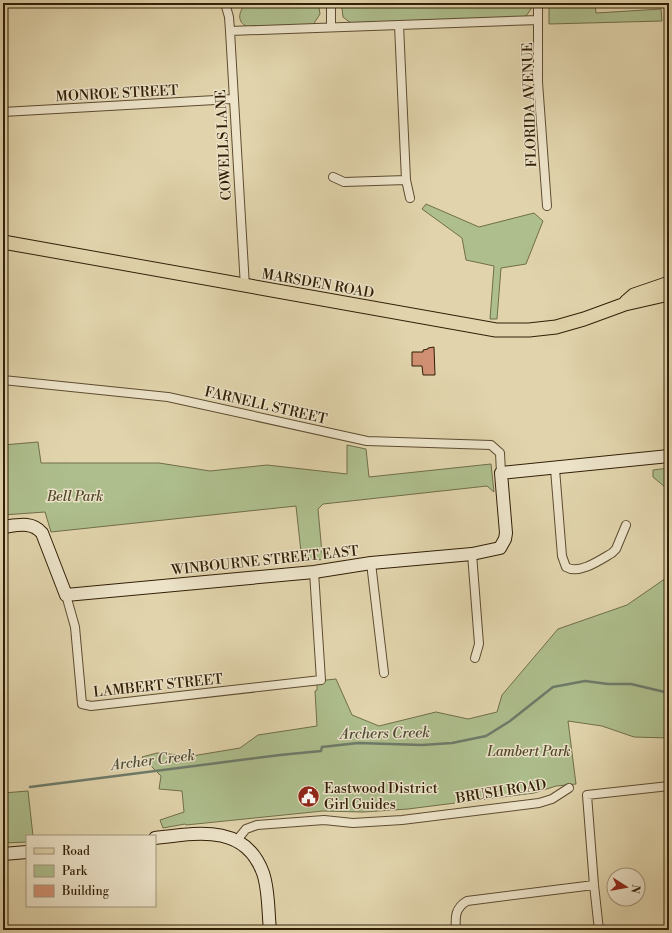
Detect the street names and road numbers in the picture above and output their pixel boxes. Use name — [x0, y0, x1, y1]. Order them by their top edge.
street label: FLORIDA AVENUE — [519, 42, 541, 168]
street label: MONROE STREET — [55, 82, 179, 106]
street label: COWELLS LANE — [212, 89, 236, 201]
street label: MARSDEN ROAD — [260, 265, 376, 303]
street label: FARNELL STREET — [203, 383, 329, 429]
street label: WINBOURNE STREET EAST — [169, 542, 360, 580]
street label: LAMBERT STREET — [92, 670, 224, 702]
street label: BRUSH ROAD — [453, 776, 548, 808]

